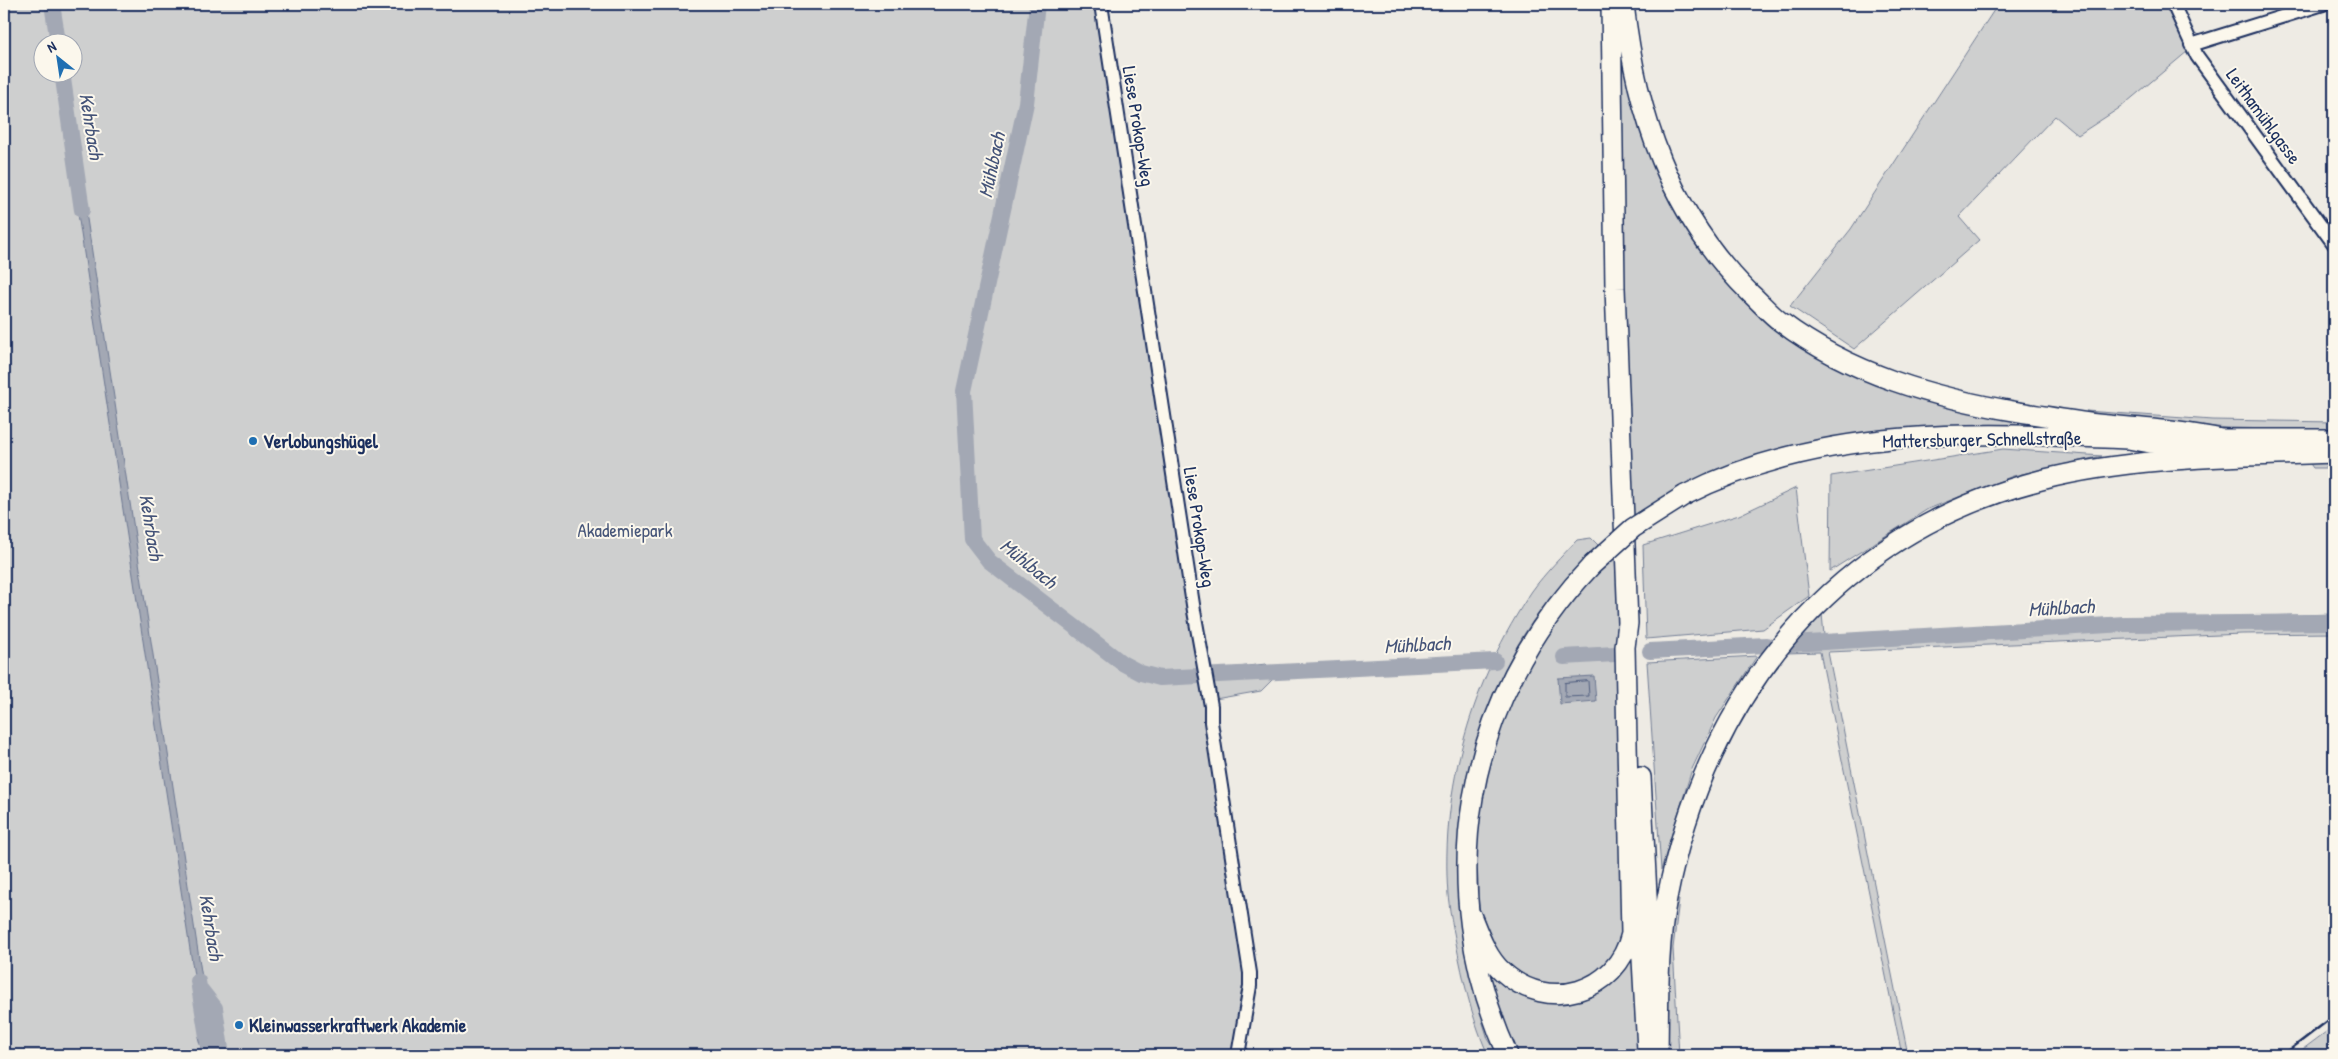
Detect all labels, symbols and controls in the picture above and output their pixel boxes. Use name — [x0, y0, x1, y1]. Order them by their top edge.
north arrow — [32, 32, 82, 82]
text: N — [43, 36, 60, 56]
street label: Leithamühlgasse — [2220, 63, 2308, 170]
street label: Liese Prokop-Weg — [1117, 64, 1161, 188]
water label: Kehrbach — [73, 91, 111, 163]
water label: Mühlbach — [971, 128, 1011, 200]
street label: Mattersburger Schnellstraße — [1882, 424, 2082, 454]
place label: Verlobungshügel — [263, 428, 379, 455]
marker: Verlobungshügel — [247, 435, 259, 447]
street label: Liese Prokop-Weg — [1178, 465, 1222, 589]
water label: Kehrbach — [133, 492, 171, 564]
park label: Akademiepark — [577, 517, 673, 543]
water label: Mühlbach — [995, 532, 1064, 595]
water label: Mühlbach — [2027, 592, 2096, 622]
water label: Mühlbach — [1383, 629, 1452, 659]
water label: Kehrbach — [193, 892, 231, 964]
place label: Kleinwasserkraftwerk Akademie — [249, 1012, 467, 1038]
marker: Kleinwasserkraftwerk Akademie — [233, 1019, 245, 1031]

